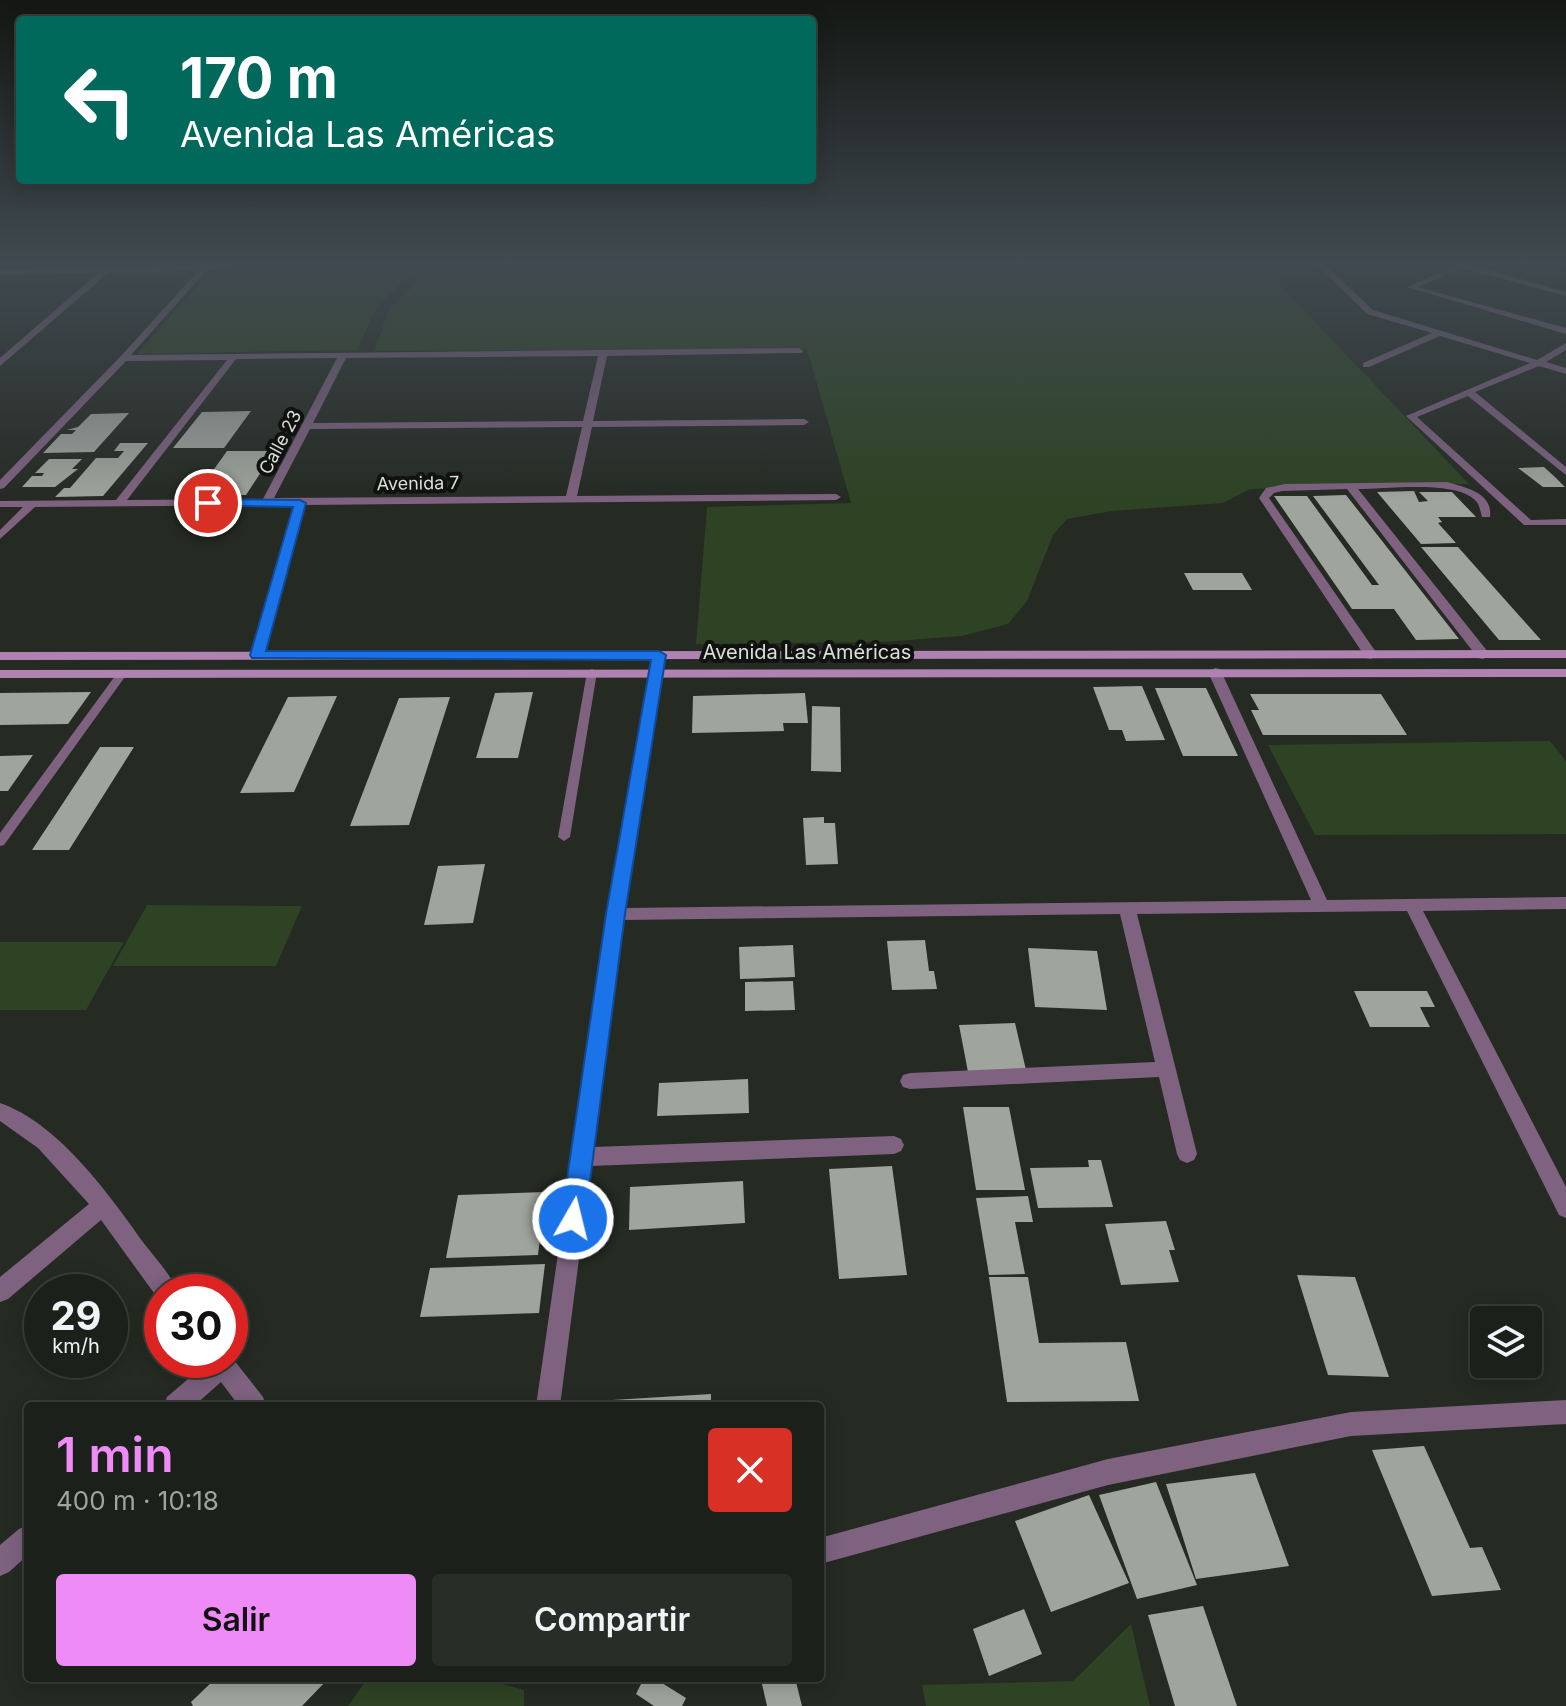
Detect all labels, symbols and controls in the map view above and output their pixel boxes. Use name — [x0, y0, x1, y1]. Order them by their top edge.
text: 170 m — [180, 44, 338, 112]
icon: left — [48, 48, 152, 152]
text: Avenida Las Américas — [180, 112, 555, 156]
street label: Calle 23 — [254, 406, 306, 478]
pin — [174, 469, 242, 537]
street label: Avenida 7 — [376, 472, 460, 494]
icon: arrive — [186, 481, 230, 525]
street label: Avenida Las Américas — [703, 640, 911, 664]
position arrow — [531, 1177, 615, 1261]
speed limit sign: 30 — [144, 1274, 248, 1378]
text: 29 — [50, 1291, 102, 1340]
map controls — [1470, 1306, 1542, 1378]
button: layers — [1470, 1306, 1542, 1378]
text: km/h — [52, 1334, 100, 1358]
text: 1 min — [56, 1425, 174, 1484]
button: close — [708, 1428, 792, 1512]
text: 400 m · 10:18 — [56, 1485, 219, 1516]
button: Salir — [56, 1574, 416, 1666]
button: Compartir — [432, 1574, 792, 1666]

